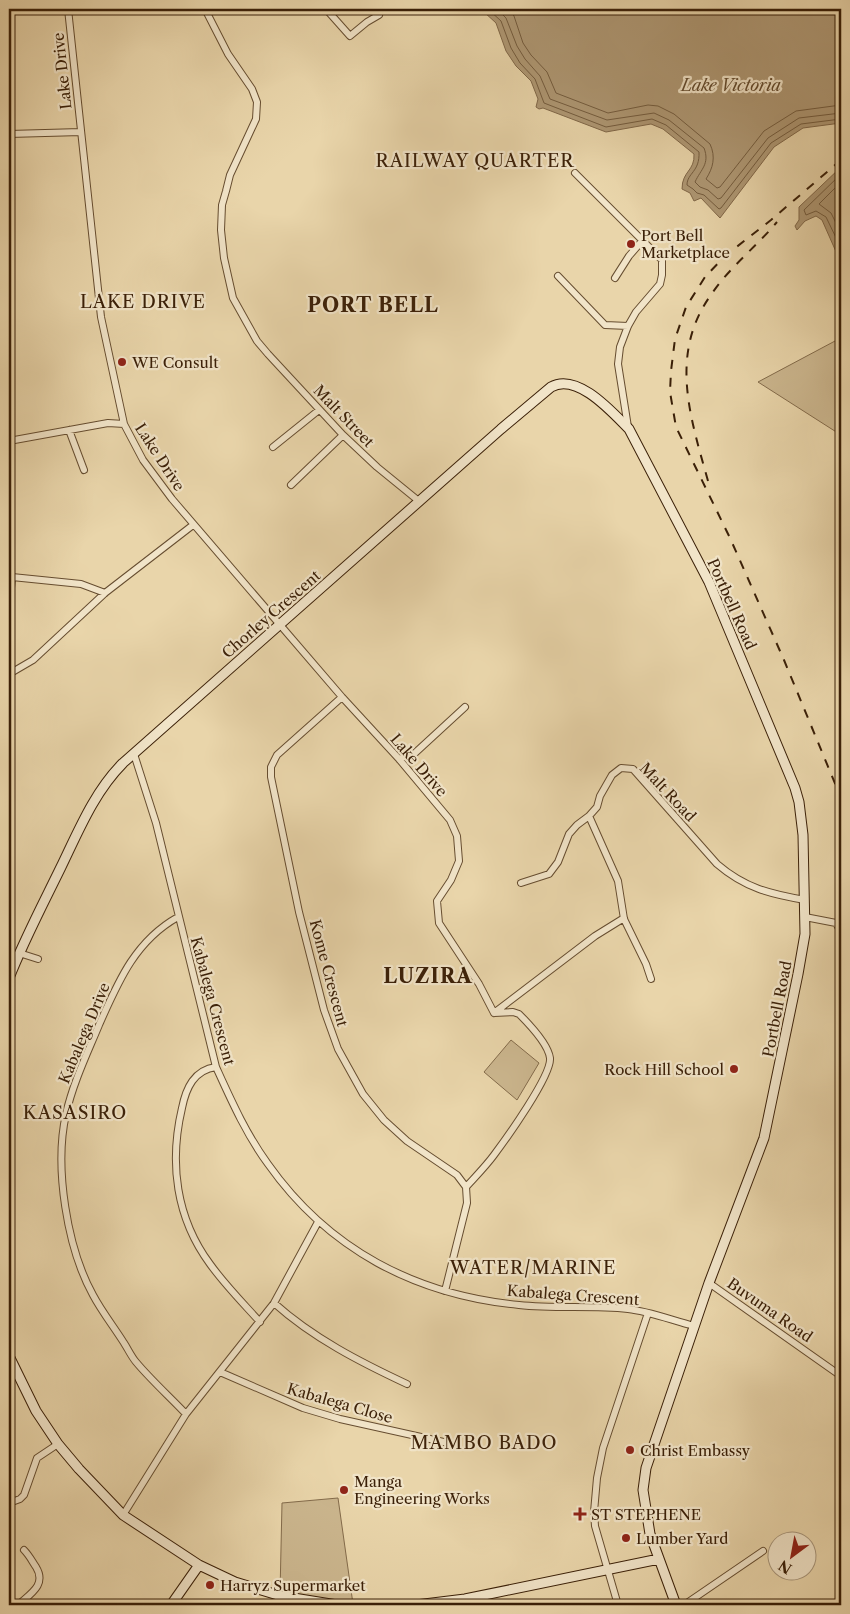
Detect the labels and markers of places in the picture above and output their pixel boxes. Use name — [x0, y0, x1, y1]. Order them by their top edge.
place label: Port Bell Marketplace — [641, 226, 730, 262]
marker: Port Bell Marketplace — [625, 238, 637, 250]
place label: WE Consult — [131, 353, 219, 372]
marker: WE Consult — [116, 356, 128, 368]
place label: Rock Hill School — [604, 1060, 725, 1079]
marker: Rock Hill School — [728, 1063, 740, 1075]
place label: Christ Embassy — [640, 1441, 751, 1460]
marker: Christ Embassy — [624, 1444, 636, 1456]
place label: Manga Engineering Works — [354, 1472, 490, 1508]
marker: Manga Engineering Works — [338, 1484, 350, 1496]
place label: ST STEPHENE — [591, 1505, 701, 1524]
marker: ST STEPHENE — [573, 1507, 587, 1521]
place label: Lumber Yard — [636, 1529, 728, 1548]
marker: Lumber Yard — [620, 1532, 632, 1544]
place label: Harryz Supermarket — [220, 1576, 366, 1595]
marker: Harryz Supermarket — [204, 1579, 216, 1591]

